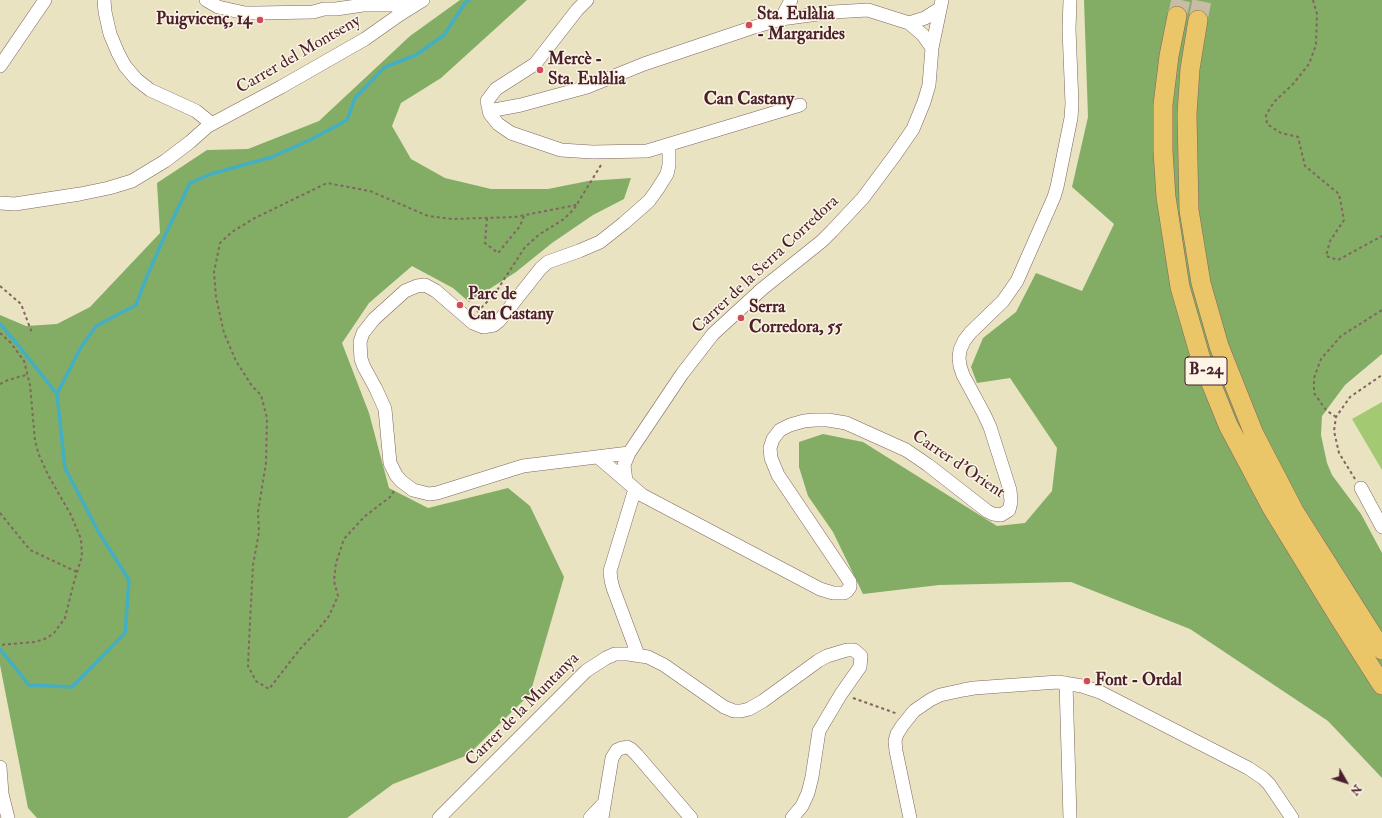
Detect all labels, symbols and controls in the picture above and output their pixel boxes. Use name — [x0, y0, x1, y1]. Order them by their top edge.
place label: Sta. Eulàlia - Margarides — [757, 5, 845, 45]
place label: Puigvicenç, 14 — [156, 10, 252, 30]
street label: Carrer del Montseny — [233, 11, 365, 99]
marker: Puigvicenç, 14 — [255, 15, 265, 25]
marker: Sta. Eulàlia - Margarides — [744, 20, 754, 30]
place label: Mercè - Sta. Eulàlia — [548, 50, 625, 90]
marker: Mercè - Sta. Eulàlia — [535, 65, 545, 75]
district label: Can Castany — [704, 89, 794, 111]
street label: Carrer de la Serra Corredora — [688, 192, 844, 338]
place label: Parc de Can Castany — [468, 285, 553, 325]
place label: Serra Corredora, 55 — [749, 298, 842, 338]
marker: Parc de Can Castany — [455, 300, 465, 310]
marker: Serra Corredora, 55 — [736, 313, 746, 323]
road number: B-24 — [1185, 357, 1227, 385]
street label: Carrer d'Orient — [908, 426, 1008, 504]
street label: Carrer de la Muntanya — [462, 649, 584, 771]
place label: Font - Ordal — [1095, 671, 1182, 691]
marker: Font - Ordal — [1082, 676, 1092, 686]
north arrow — [1326, 762, 1366, 802]
text: N — [1348, 782, 1364, 798]

